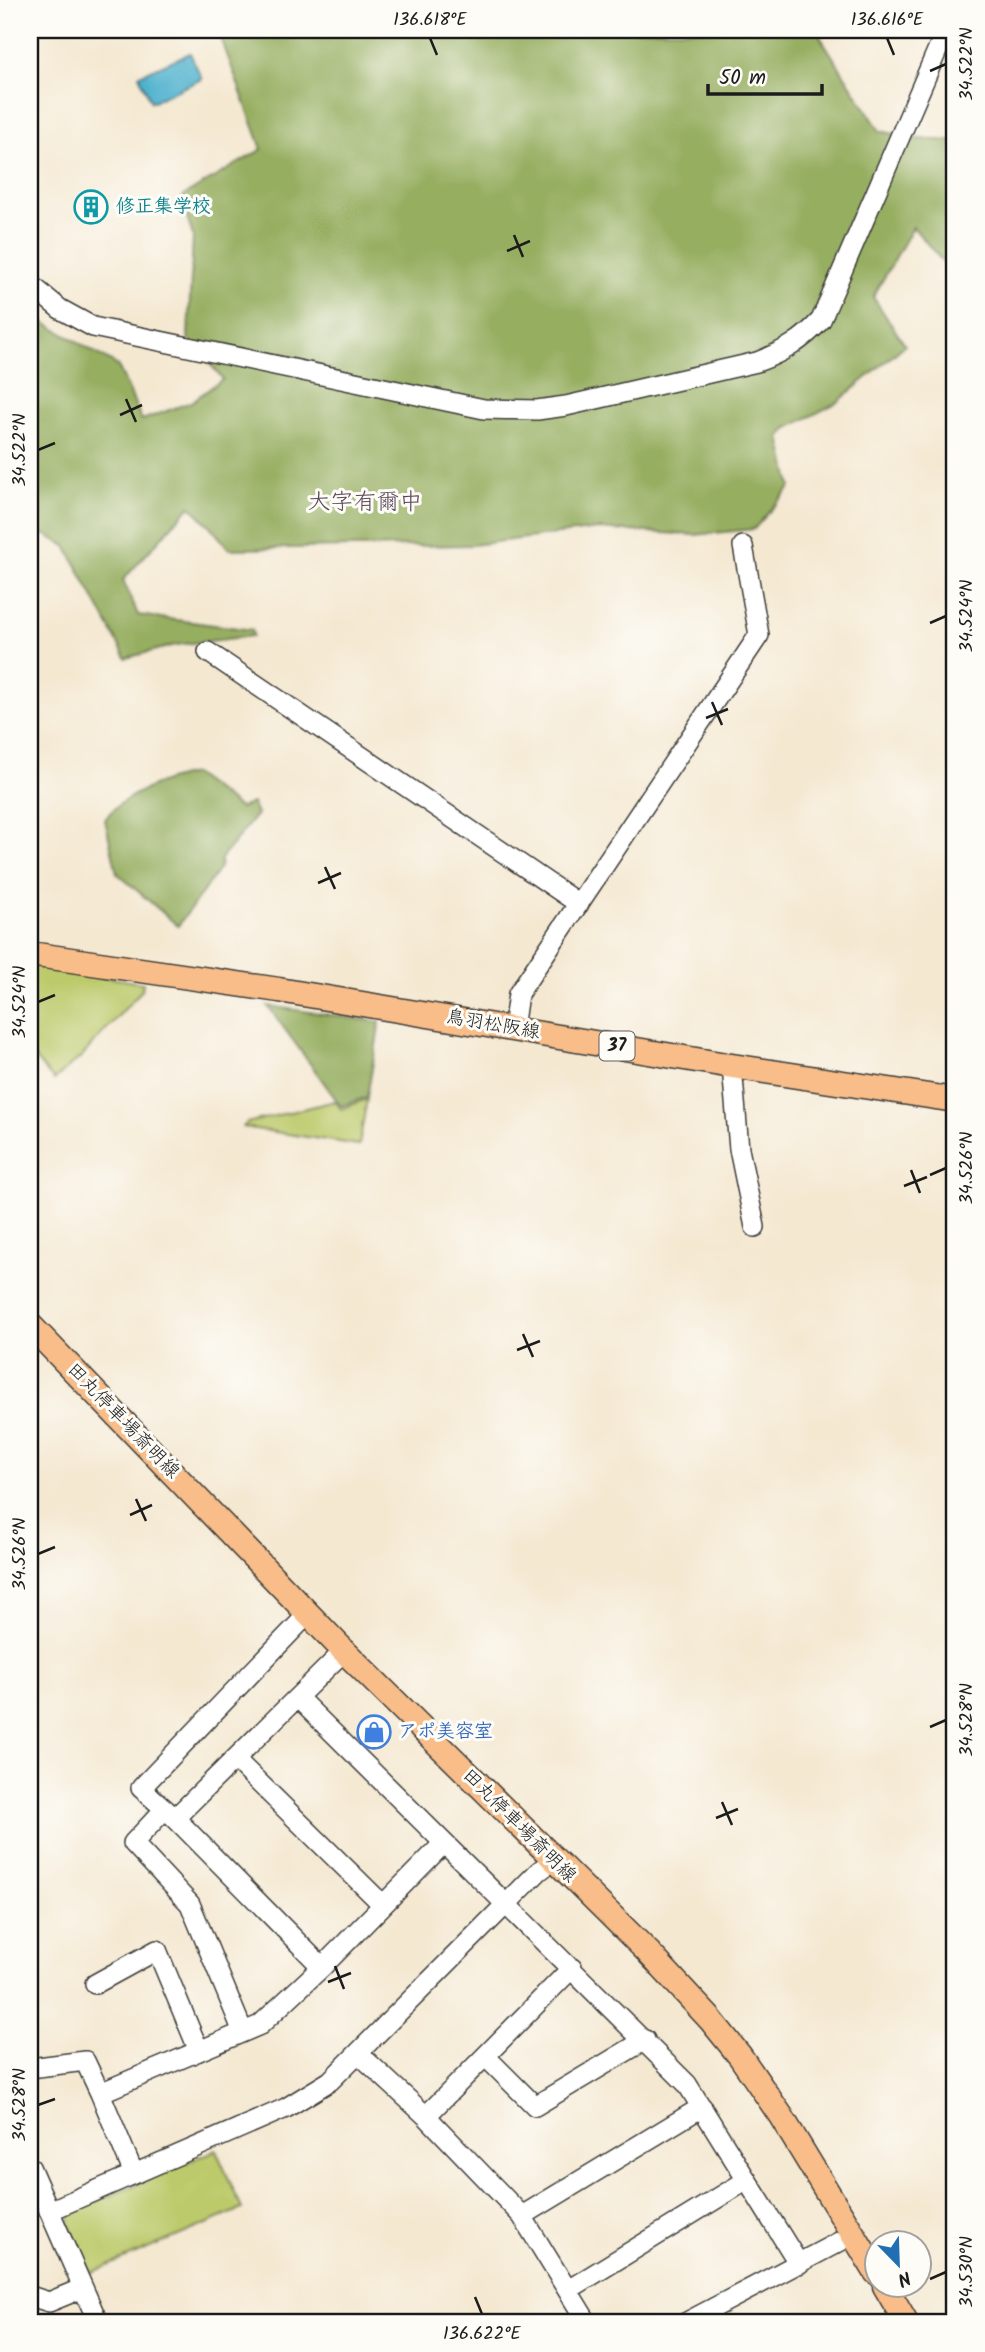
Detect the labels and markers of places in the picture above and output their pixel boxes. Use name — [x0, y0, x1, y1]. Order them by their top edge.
building icon: 修正集学校 — [72, 188, 110, 226]
place label: 修正集学校 — [116, 192, 211, 222]
shop icon: アポ美容室 — [355, 1713, 393, 1751]
place label: アポ美容室 — [398, 1717, 493, 1747]

